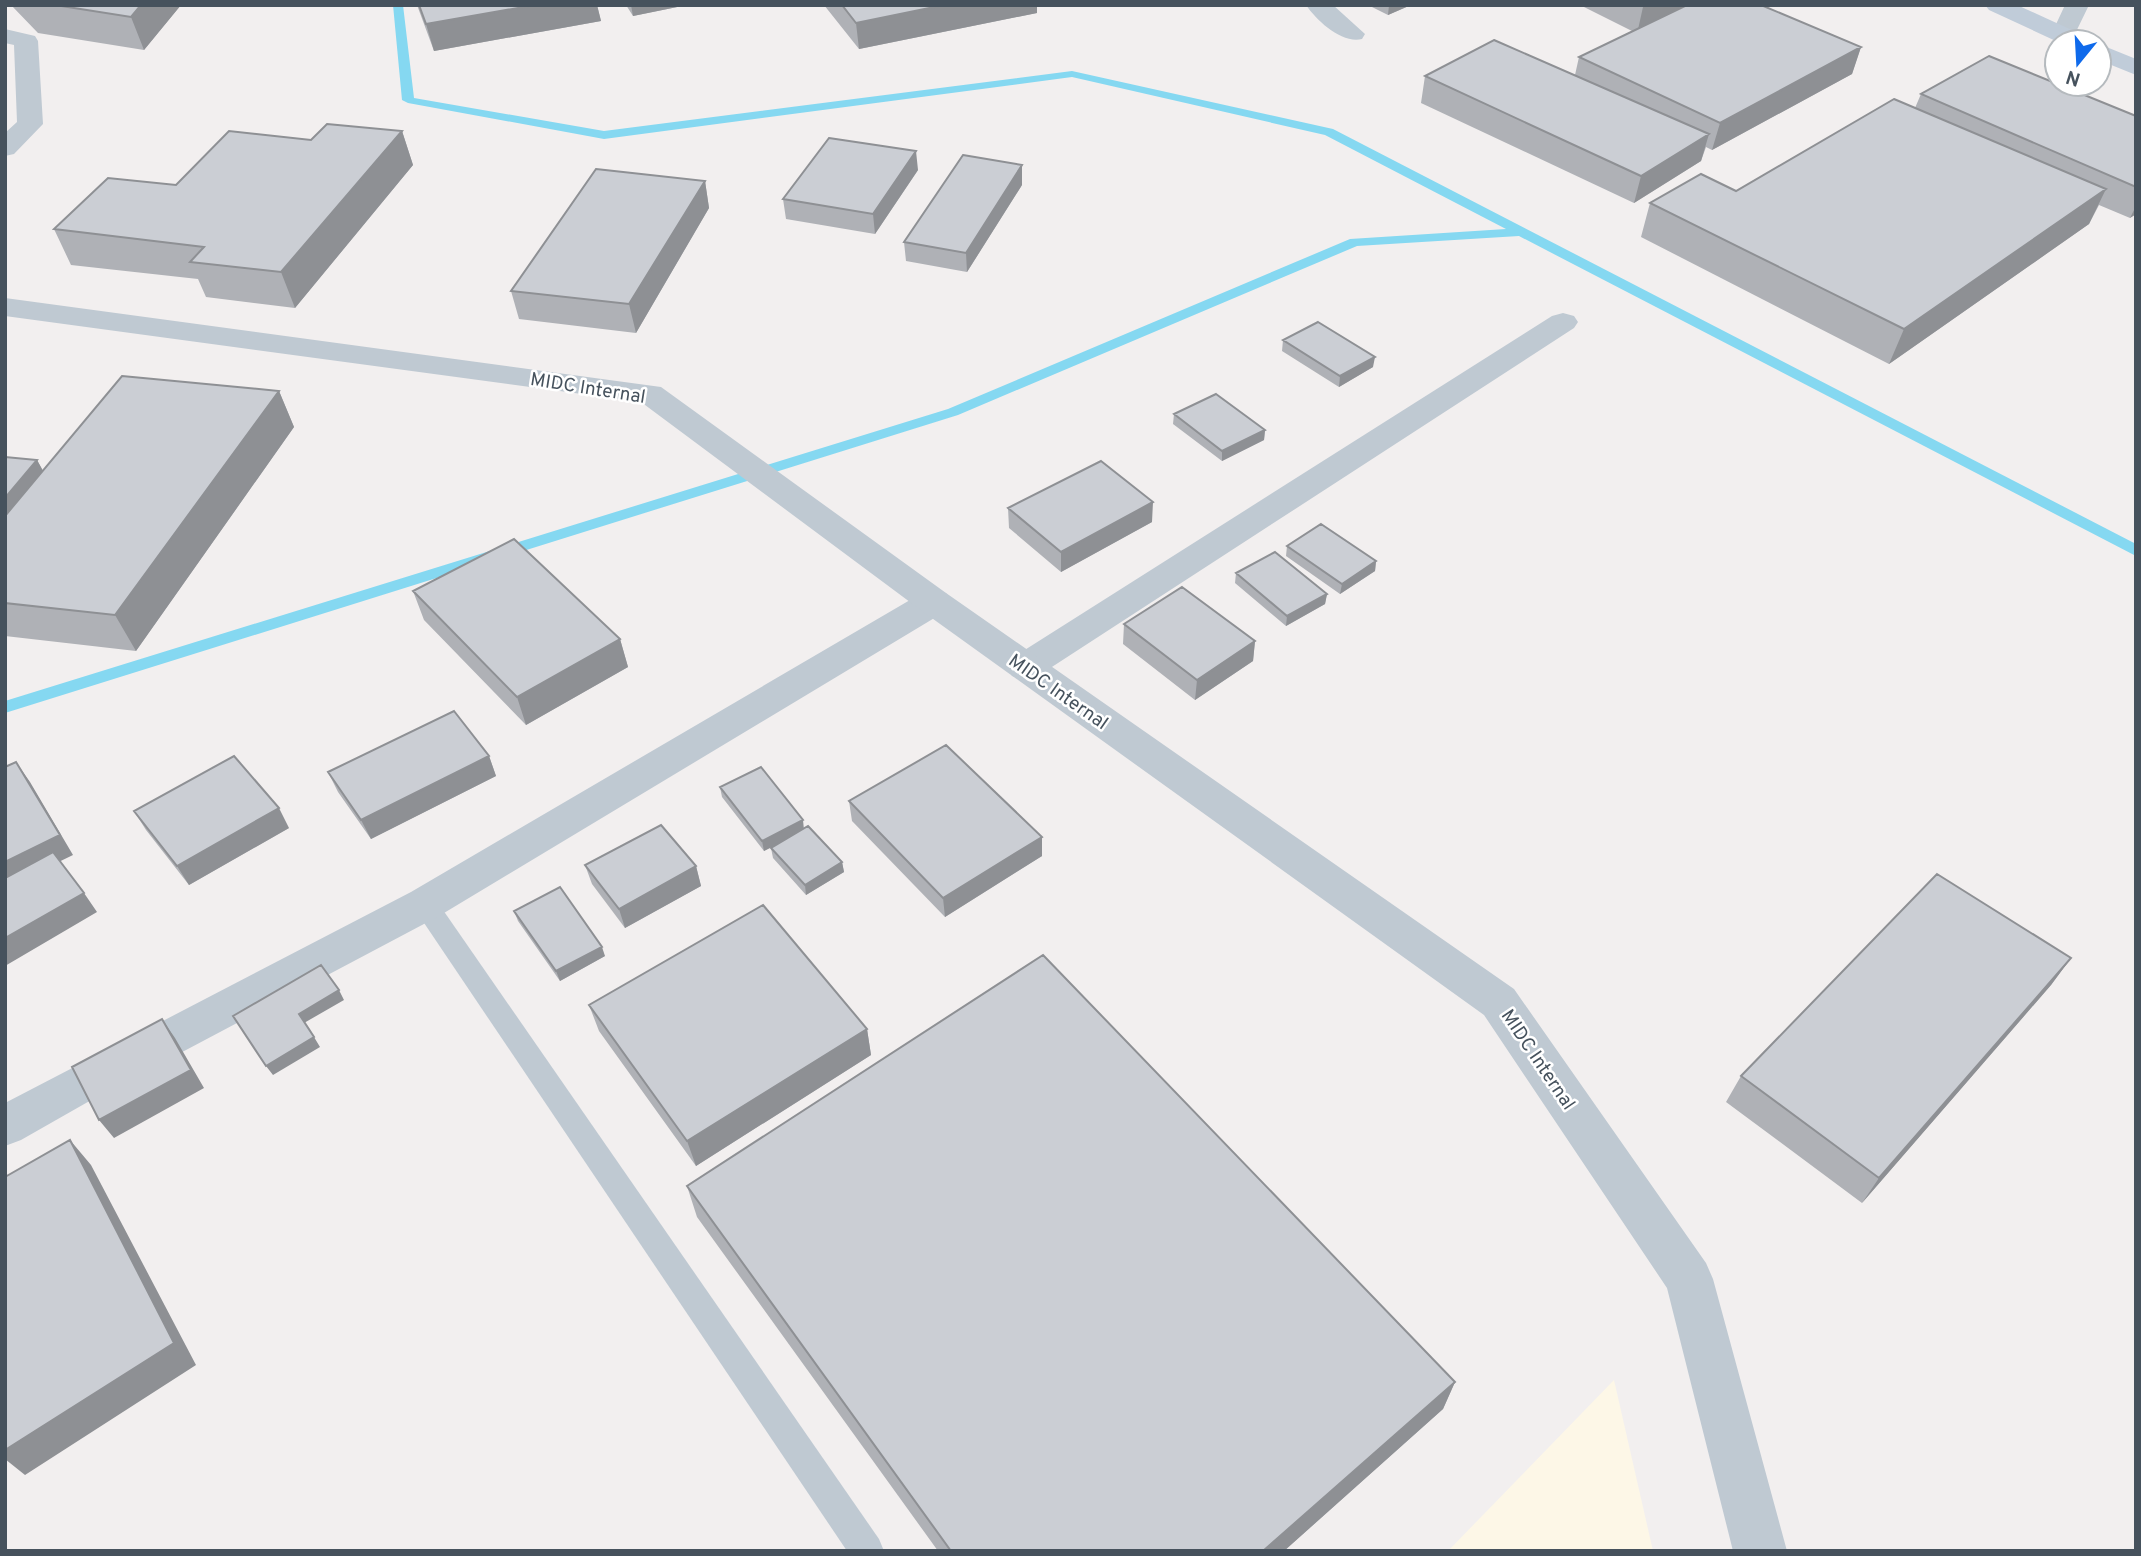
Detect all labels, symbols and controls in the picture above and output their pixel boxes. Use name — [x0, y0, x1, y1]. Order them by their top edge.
north arrow — [2043, 28, 2113, 98]
text: N — [2063, 64, 2084, 91]
street label: MIDC Internal — [528, 368, 647, 410]
street label: MIDC Internal — [1003, 649, 1112, 736]
street label: MIDC Internal — [1495, 1005, 1580, 1115]

